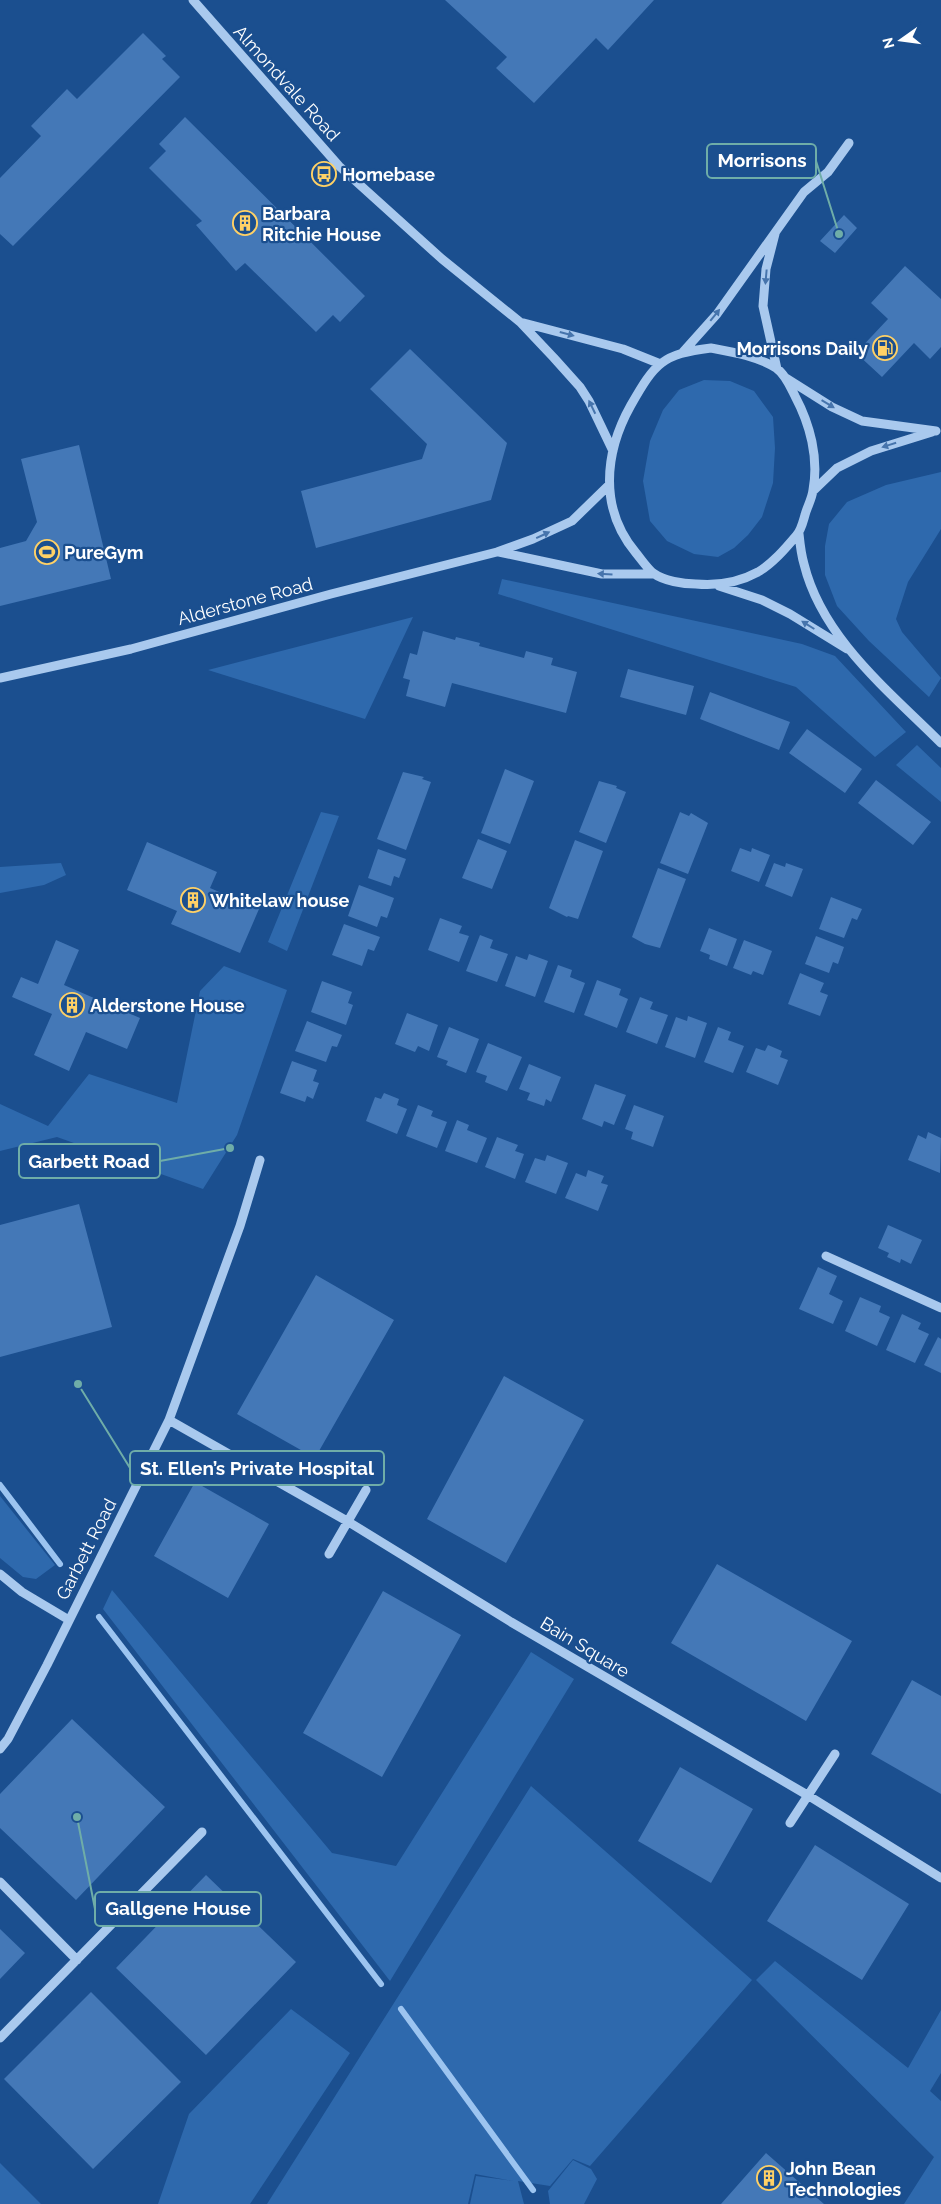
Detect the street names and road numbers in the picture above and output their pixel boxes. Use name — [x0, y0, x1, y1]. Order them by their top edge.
street label: Almondvale Road — [230, 21, 344, 145]
street label: Alderstone Road — [175, 573, 315, 629]
street label: Garbett Road — [52, 1495, 120, 1603]
street label: Bain Square — [537, 1612, 634, 1682]

